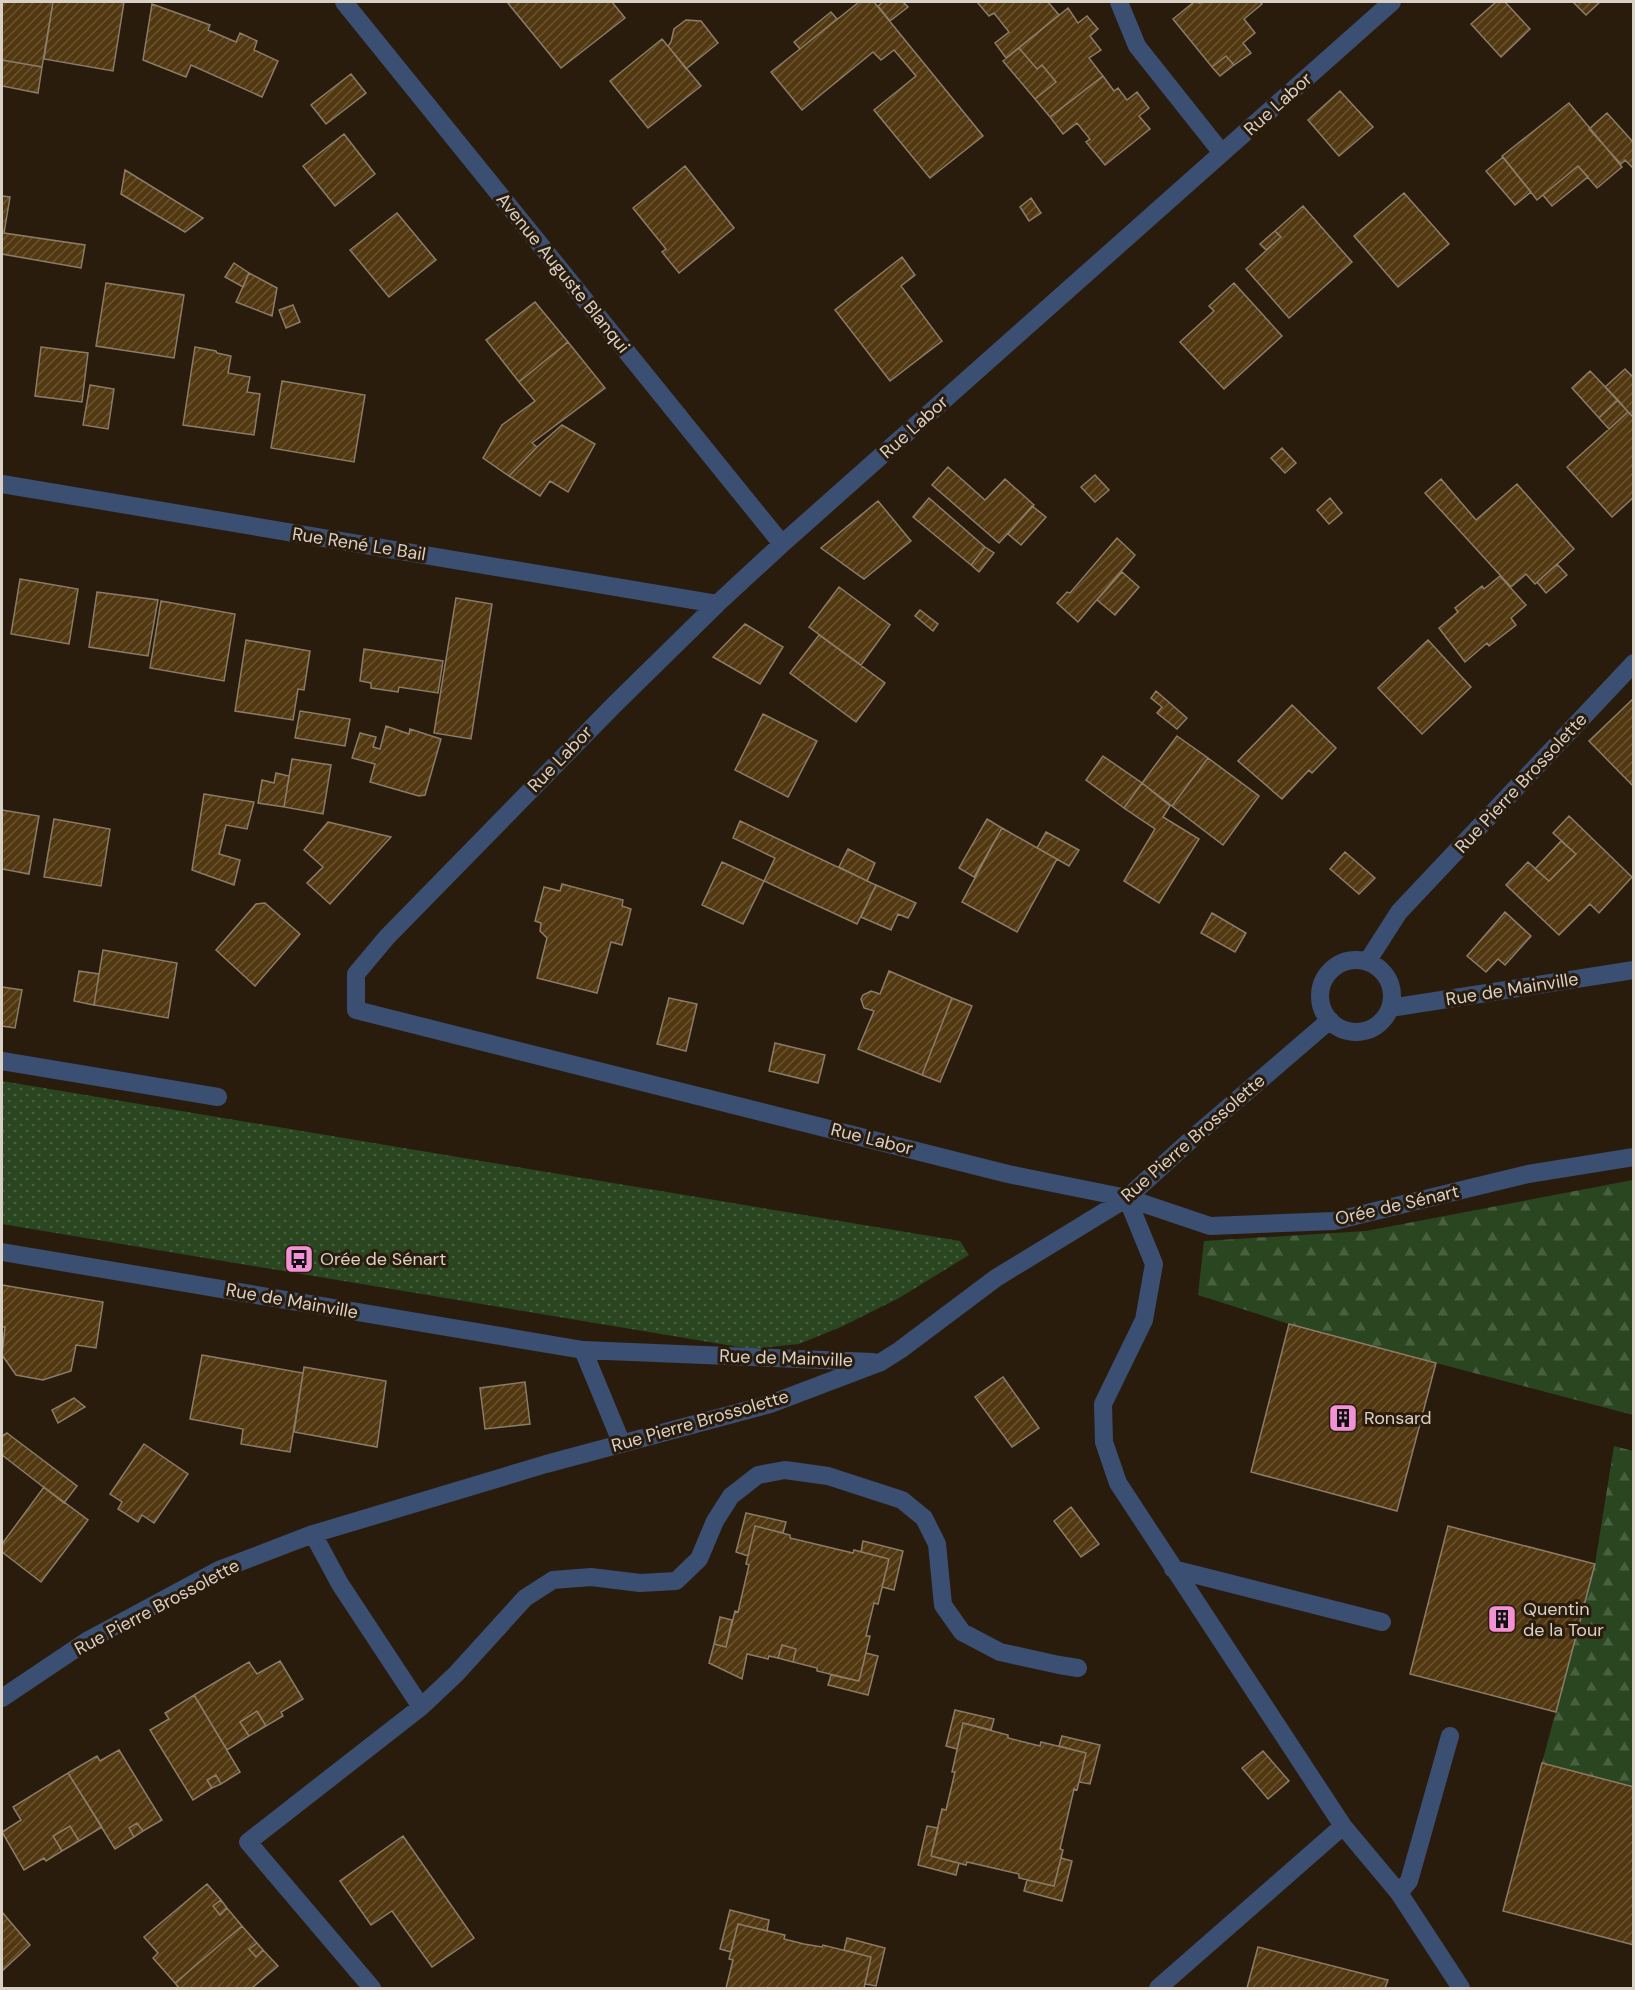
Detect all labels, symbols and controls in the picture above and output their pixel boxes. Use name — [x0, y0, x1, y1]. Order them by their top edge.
street label: Rue Labor — [1239, 67, 1317, 141]
street label: Avenue Auguste Blanqui — [491, 188, 635, 358]
street label: Rue Labor — [875, 390, 953, 464]
street label: Rue René Le Bail — [291, 522, 427, 566]
street label: Rue Pierre Brossolette — [1450, 708, 1592, 858]
street label: Rue Labor — [522, 720, 598, 798]
street label: Rue de Mainville — [1444, 967, 1580, 1011]
street label: Rue Pierre Brossolette — [1116, 1069, 1270, 1207]
street label: Rue Labor — [828, 1117, 916, 1161]
street label: Orée de Sénart — [1333, 1179, 1461, 1231]
bus stop icon: Orée de Sénart — [283, 1243, 315, 1275]
place label: Orée de Sénart — [320, 1247, 446, 1271]
street label: Rue de Mainville — [224, 1278, 360, 1324]
street label: Rue de Mainville — [719, 1344, 853, 1372]
street label: Rue Pierre Brossolette — [608, 1384, 792, 1458]
building icon: Ronsard — [1327, 1402, 1359, 1434]
place label: Ronsard — [1364, 1406, 1432, 1430]
street label: Rue Pierre Brossolette — [70, 1553, 244, 1661]
place label: Quentin de la Tour — [1523, 1597, 1604, 1642]
building icon: Quentin de la Tour — [1486, 1603, 1518, 1635]

